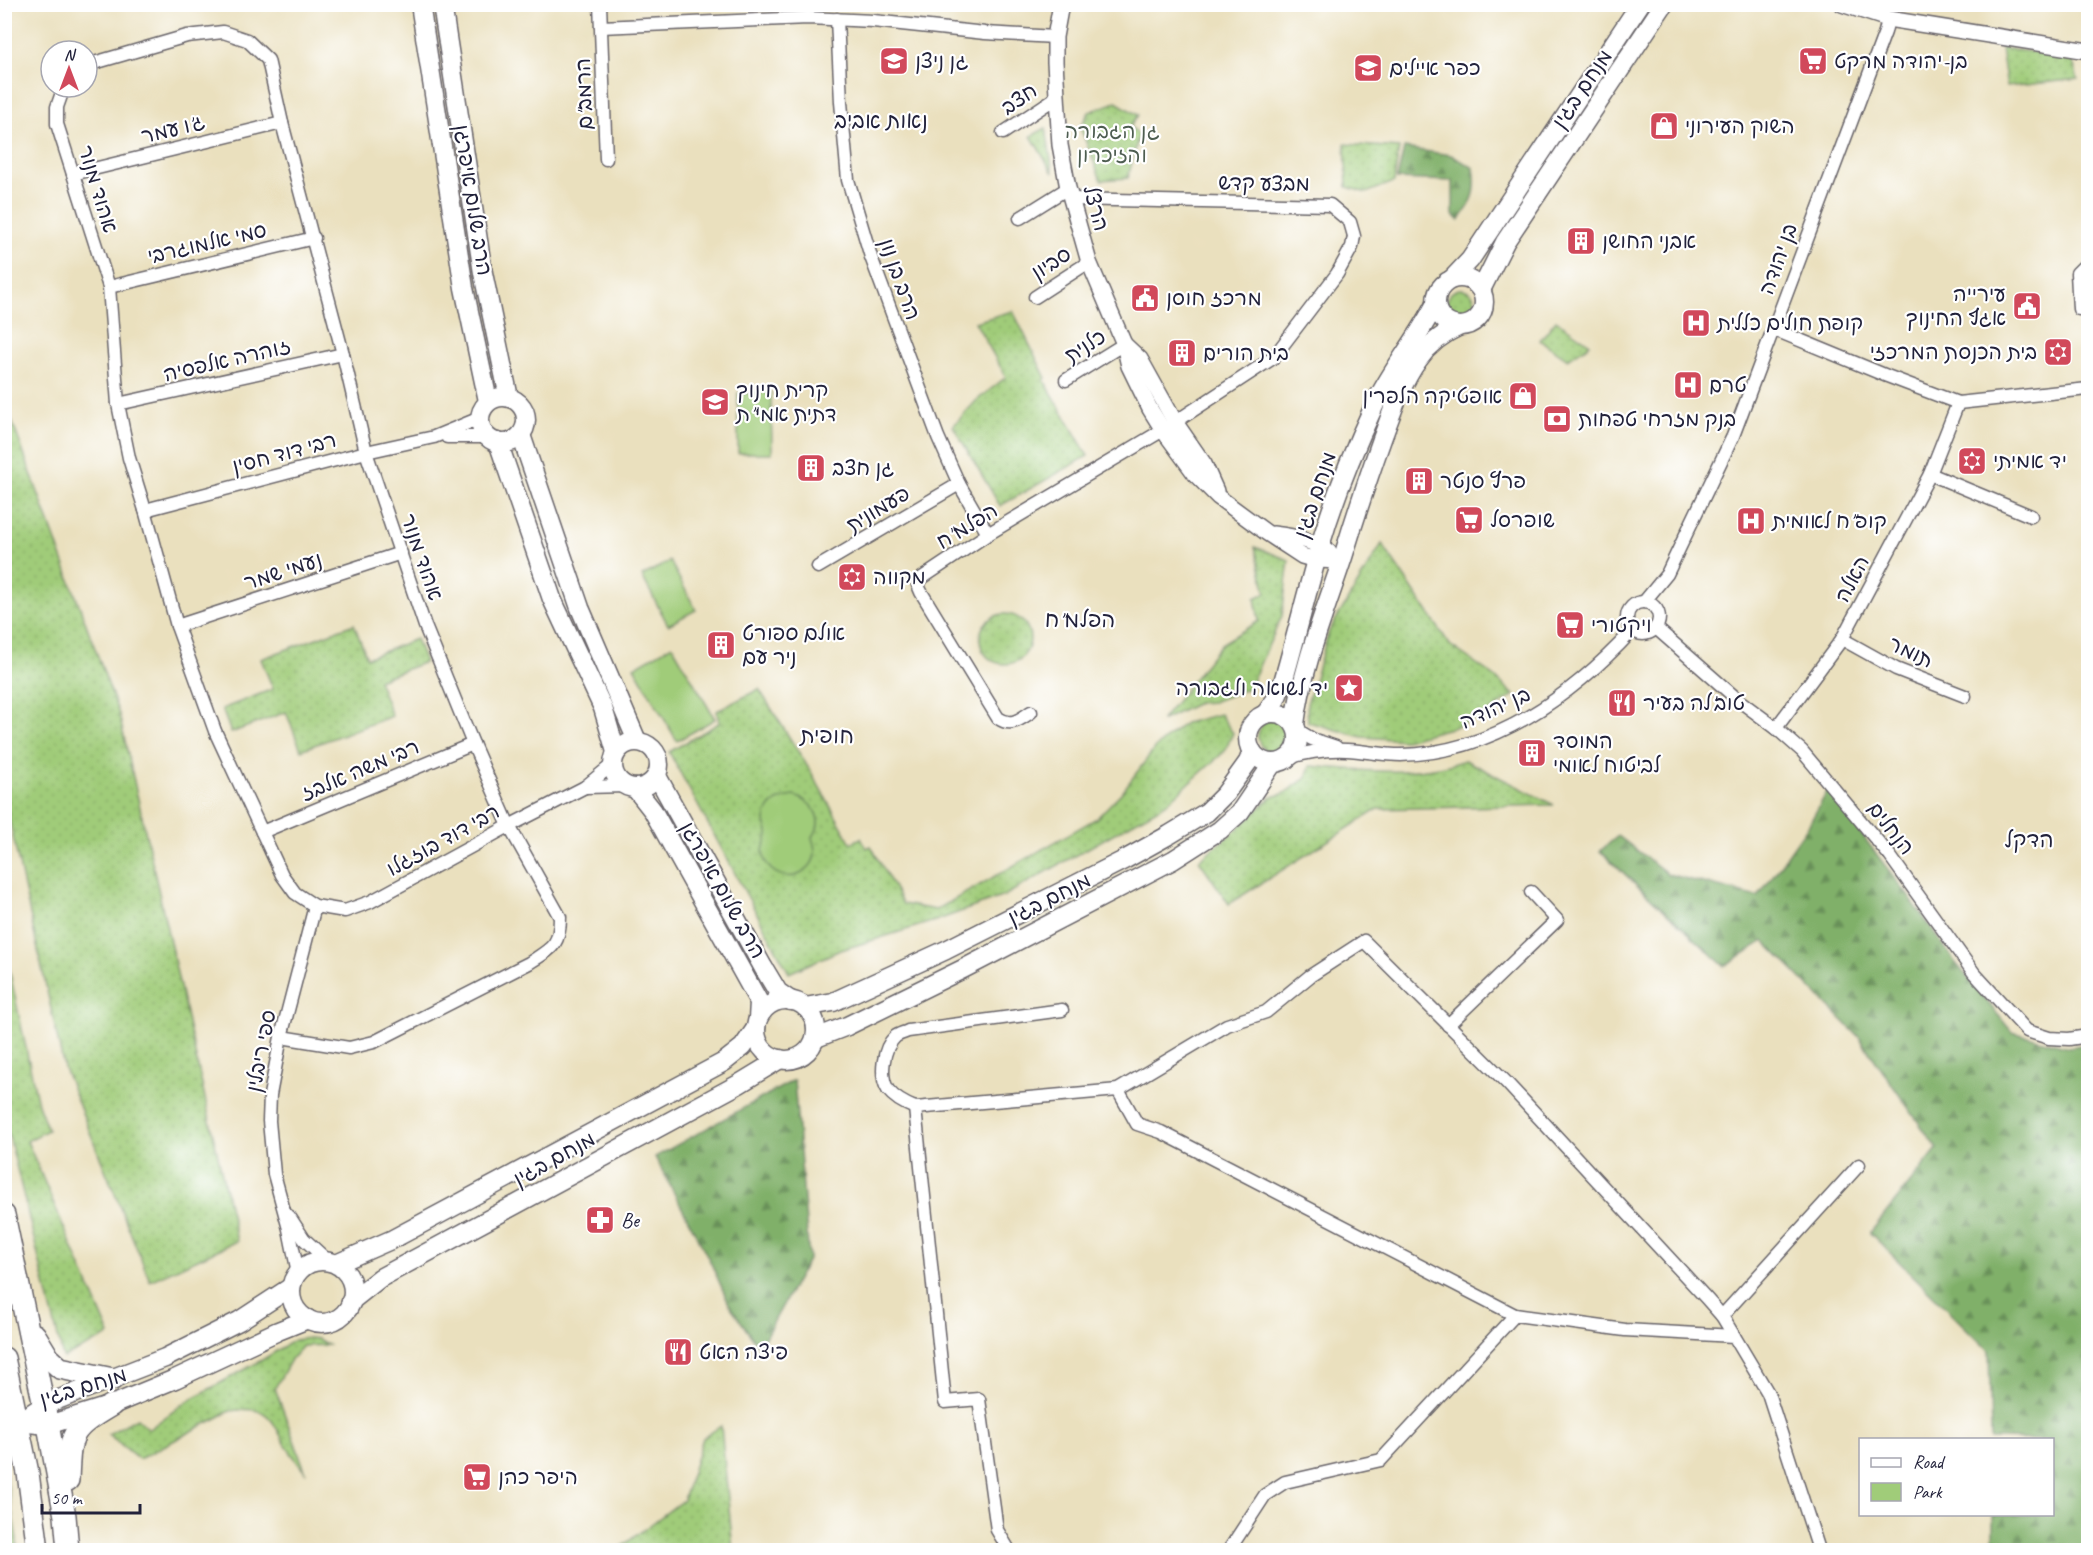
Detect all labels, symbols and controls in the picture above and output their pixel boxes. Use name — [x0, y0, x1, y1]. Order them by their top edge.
north arrow — [39, 39, 99, 99]
text: N — [64, 45, 77, 65]
school or university icon: גן ניצן — [878, 45, 910, 77]
street label: מנחם בגין — [1546, 45, 1618, 133]
supermarket icon: בן-יהודה מרקט — [1797, 45, 1829, 77]
place label: גן ניצן — [915, 48, 968, 74]
place label: בן-יהודה מרקט — [1834, 48, 1968, 74]
school or university icon: כפר איילים — [1352, 52, 1384, 84]
place label: כפר איילים — [1389, 55, 1481, 81]
street label: הרמב"ם — [570, 58, 598, 130]
street label: חצב — [996, 78, 1042, 120]
district label: נאות אביב — [834, 107, 928, 135]
street label: ג'ו עמר — [138, 109, 208, 149]
shop icon: השוק העירוני — [1648, 110, 1680, 142]
place label: השוק העירוני — [1685, 113, 1795, 139]
park label: גן הגבורה והזיכרון — [1064, 118, 1160, 168]
street label: הרב שלום איפרגן — [448, 123, 498, 277]
street label: אהוד מנור — [72, 142, 124, 236]
street label: מבצע קדש — [1218, 169, 1310, 197]
street label: הרצל — [1077, 182, 1115, 234]
street label: סמי אלמוגרבי — [145, 217, 269, 269]
street label: בן יהודה — [1753, 220, 1803, 298]
building icon: אבני החושן — [1565, 225, 1597, 257]
place label: אבני החושן — [1602, 228, 1696, 254]
street label: הרב בן נון — [874, 235, 926, 323]
street label: סביון — [1026, 241, 1076, 285]
place label: עירייה אגף החינוך — [1906, 281, 2006, 331]
public building icon: מרכז חוסן — [1129, 282, 1161, 314]
place label: מרכז חוסן — [1166, 285, 1262, 311]
public building icon: עירייה אגף החינוך — [2011, 290, 2043, 322]
hospital icon: קופת חולים כללית — [1680, 307, 1712, 339]
place label: קופת חולים כללית — [1716, 310, 1863, 336]
street label: כלנית — [1060, 323, 1110, 369]
street label: זוהרה אלפסיה — [161, 333, 293, 387]
synagogue icon: בית הכנסת המרכזי — [2042, 336, 2074, 368]
building icon: בית הורים — [1166, 337, 1198, 369]
place label: בית הכנסת המרכזי — [1870, 339, 2037, 365]
place label: בית הורים — [1203, 340, 1289, 366]
hospital icon: טרם — [1672, 369, 1704, 401]
place label: טרם — [1709, 372, 1747, 398]
place label: קרית חינוך דתית אמי"ת — [735, 377, 836, 427]
shop icon: אופטיקה הלפרין — [1507, 380, 1539, 412]
place label: אופטיקה הלפרין — [1362, 383, 1502, 409]
school or university icon: קרית חינוך דתית אמי"ת — [699, 386, 731, 418]
bank icon: בנק מזרחי טפחות — [1541, 403, 1573, 435]
place label: בנק מזרחי טפחות — [1578, 406, 1736, 432]
street label: רבי דוד חסין — [229, 427, 339, 479]
synagogue icon: יד אמיתי — [1956, 445, 1988, 477]
street label: מנחם בגין — [1288, 448, 1342, 542]
place label: יד אמיתי — [1993, 448, 2067, 474]
building icon: גן חצב — [795, 452, 827, 484]
place label: גן חצב — [832, 455, 894, 481]
building icon: פרץ סנטר — [1403, 465, 1435, 497]
place label: פרץ סנטר — [1440, 468, 1526, 494]
street label: פעמונית — [841, 480, 915, 538]
street label: הפלמ"ח — [932, 497, 1002, 555]
supermarket icon: שופרסל — [1453, 504, 1485, 536]
hospital icon: קופ"ח לאומית — [1735, 505, 1767, 537]
place label: שופרסל — [1490, 507, 1555, 533]
place label: קופ"ח לאומית — [1771, 508, 1887, 534]
street label: אהוד מנור — [395, 510, 449, 604]
street label: נעמי שמר — [241, 546, 325, 596]
street label: האלה — [1829, 551, 1875, 607]
synagogue icon: מקווה — [836, 561, 868, 593]
place label: מקווה — [873, 564, 926, 590]
district label: הפלמ"ח — [1045, 606, 1115, 634]
supermarket icon: ויקטורי — [1554, 609, 1586, 641]
place label: ויקטורי — [1591, 612, 1652, 638]
place label: אולם ספורט ניר עם — [742, 620, 845, 670]
building icon: אולם ספורט ניר עם — [705, 629, 737, 661]
street label: תומר — [1885, 630, 1937, 674]
place icon: יד לשואה ולגבורה — [1333, 672, 1365, 704]
place label: יד לשואה ולגבורה — [1176, 675, 1328, 701]
street label: בן יהודה — [1456, 681, 1534, 735]
restaurant icon: טוב'לה בעיר — [1606, 687, 1638, 719]
place label: טוב'לה בעיר — [1643, 690, 1745, 716]
district label: חופית — [799, 722, 854, 750]
place label: המוסד לביטוח לאומי — [1553, 728, 1661, 778]
street label: רבי משה אלבז — [297, 733, 423, 807]
building icon: המוסד לביטוח לאומי — [1516, 737, 1548, 769]
street label: הנחלים — [1862, 796, 1920, 860]
street label: רבי דוד בוזגלו — [382, 798, 504, 882]
street label: הרב שלום איפרגן — [675, 817, 771, 963]
district label: הדקל — [2004, 826, 2054, 854]
street label: מנחם בגין — [1003, 867, 1095, 931]
street label: ספי ריבלין — [240, 1008, 282, 1094]
street label: מנחם בגין — [508, 1126, 600, 1192]
pharmacy icon: Be — [584, 1204, 616, 1236]
place label: Be — [621, 1207, 641, 1233]
restaurant icon: פיצה האט — [662, 1336, 694, 1368]
place label: פיצה האט — [699, 1339, 788, 1365]
street label: מנחם בגין — [36, 1361, 130, 1413]
legend — [1859, 1438, 2054, 1516]
text: Road — [1913, 1451, 1946, 1473]
supermarket icon: היפר כהן — [461, 1461, 493, 1493]
place label: היפר כהן — [498, 1464, 578, 1490]
scale bar — [42, 1477, 140, 1515]
text: Park — [1913, 1481, 1943, 1503]
text: 50 m — [51, 1487, 84, 1509]

